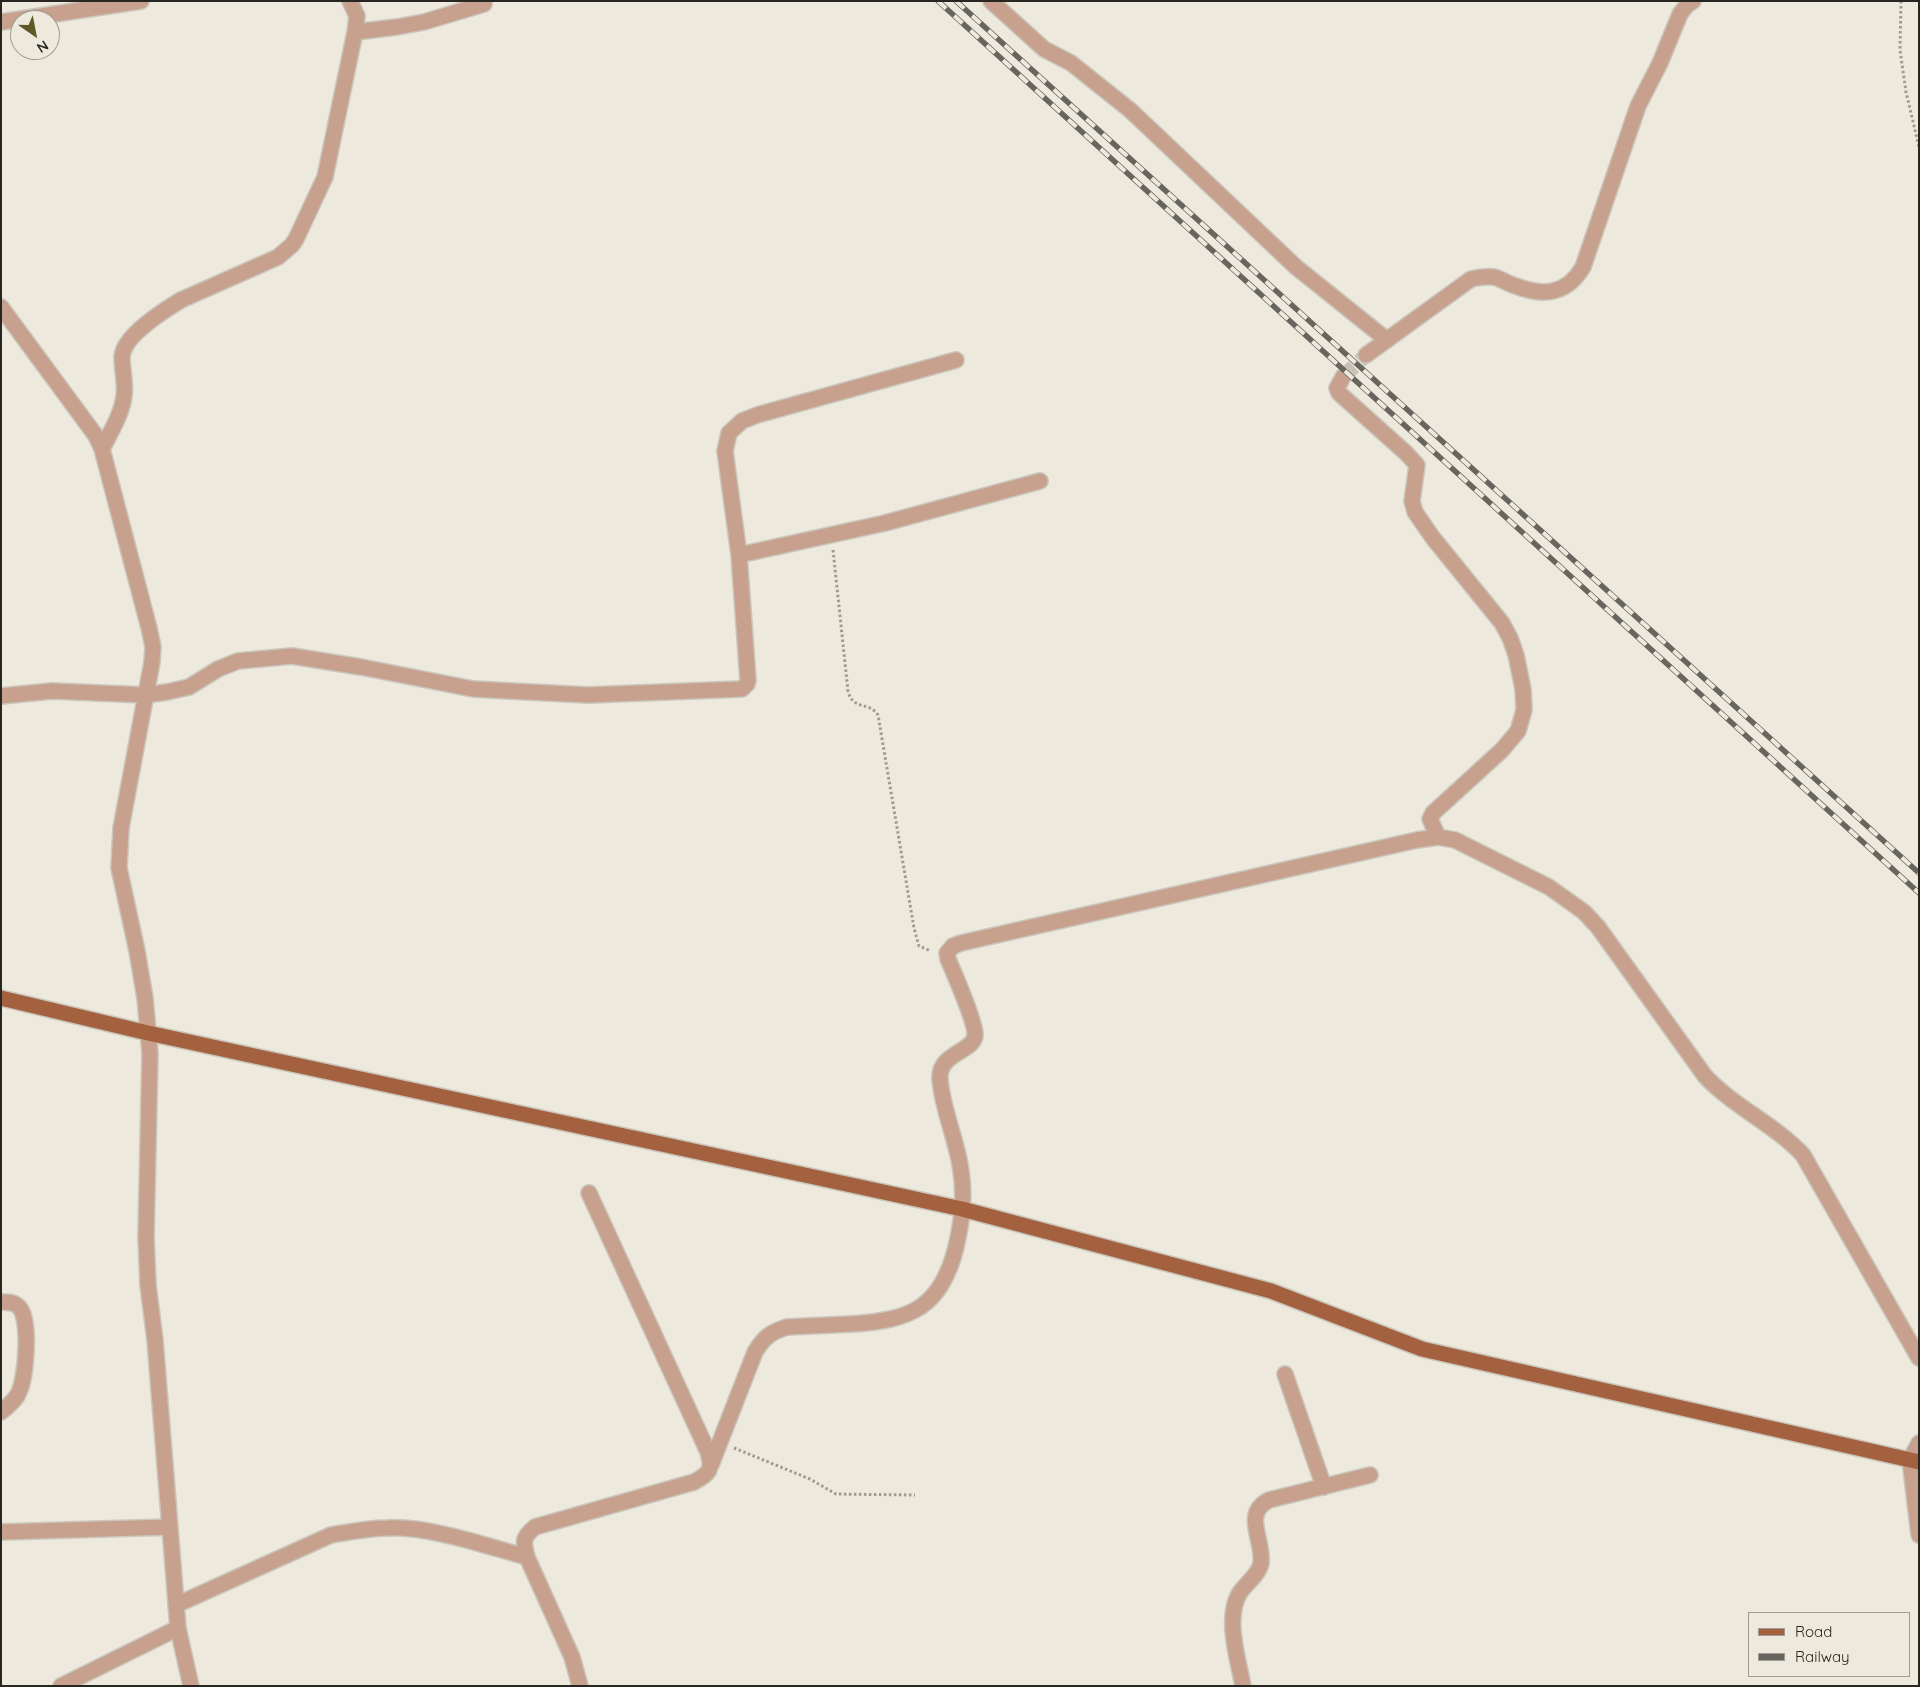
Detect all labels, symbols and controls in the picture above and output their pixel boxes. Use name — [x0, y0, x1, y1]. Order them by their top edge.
north arrow — [10, 10, 60, 60]
text: N — [33, 36, 52, 57]
legend — [1748, 1612, 1910, 1677]
text: Road — [1795, 1622, 1832, 1641]
text: Railway — [1795, 1647, 1850, 1666]

